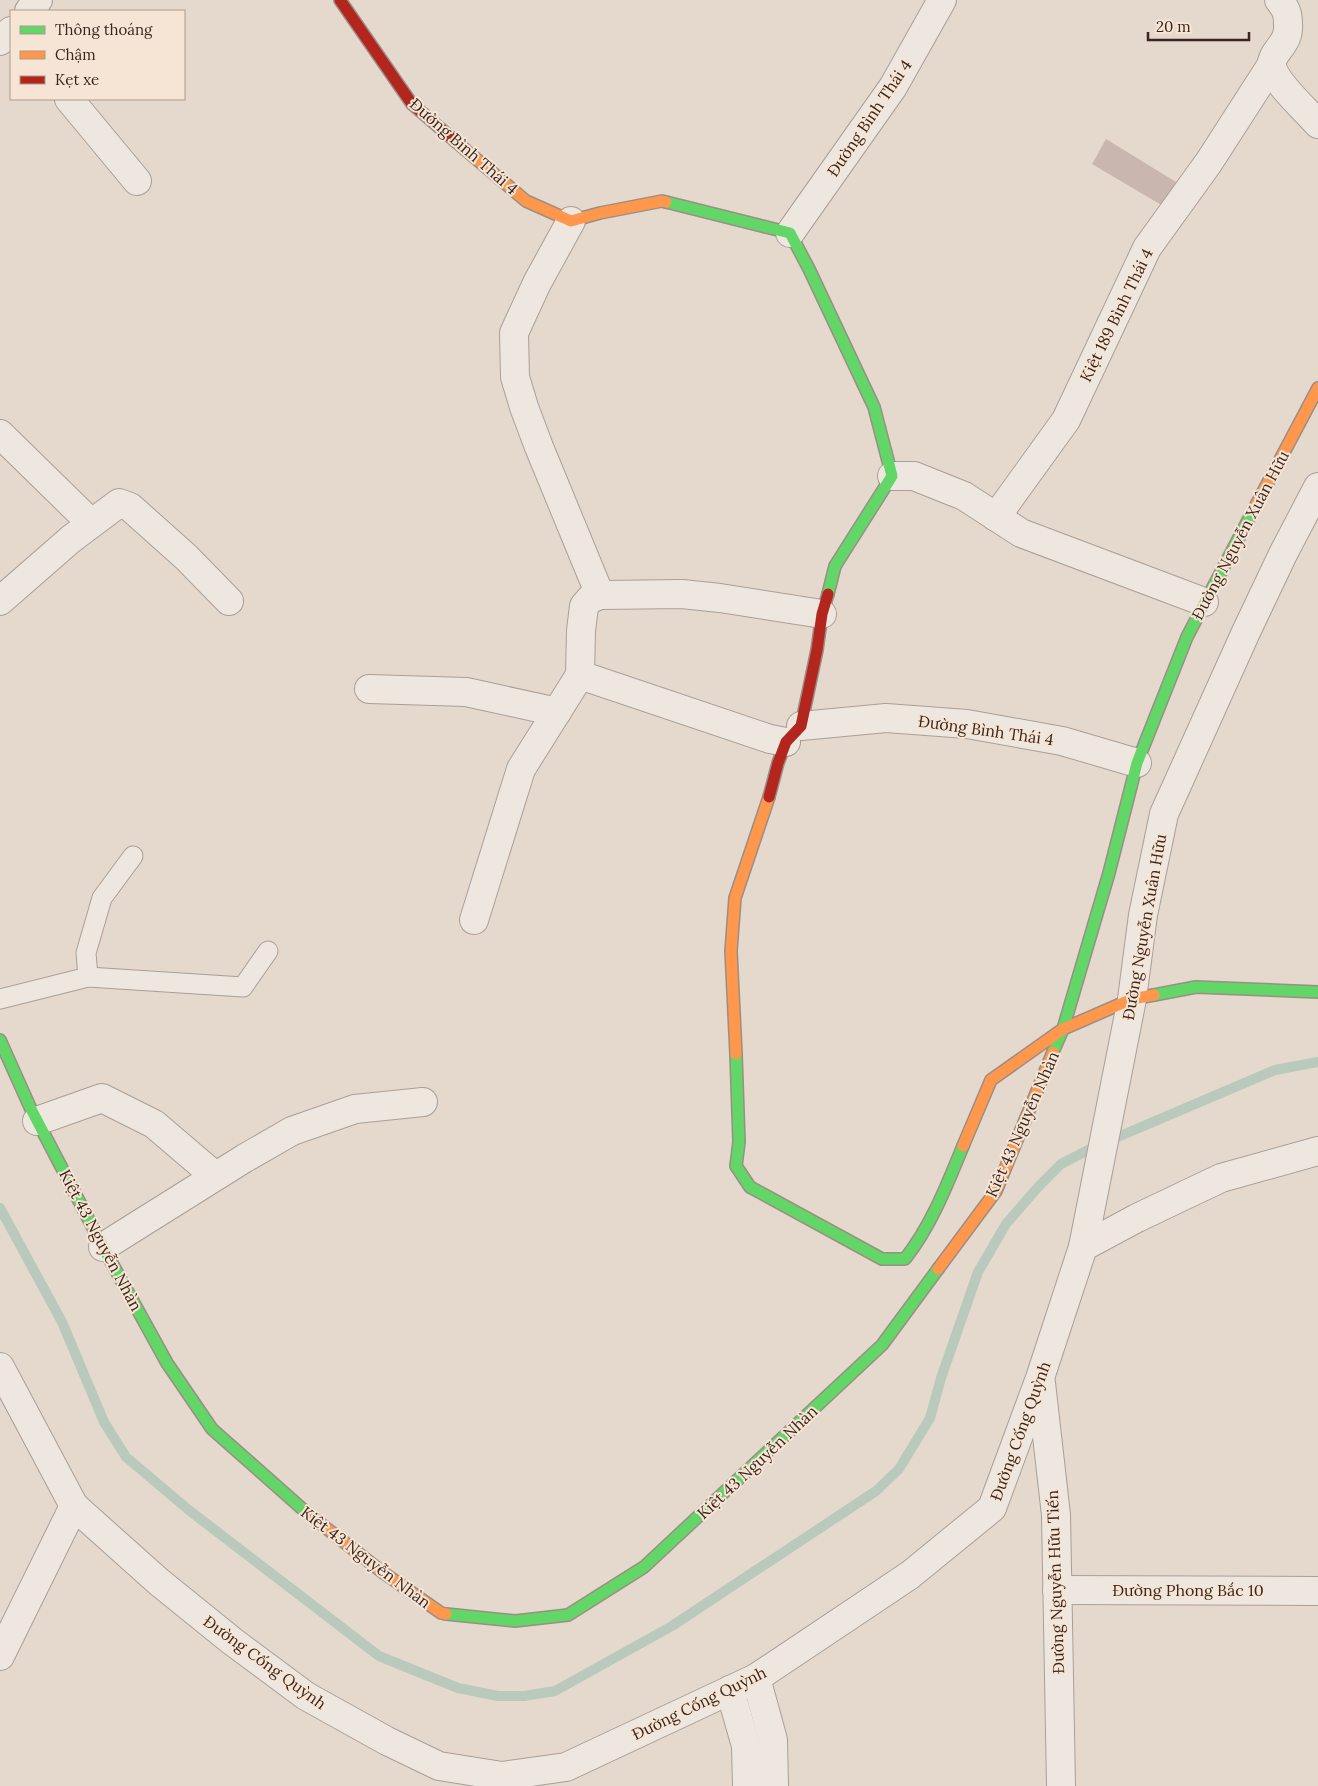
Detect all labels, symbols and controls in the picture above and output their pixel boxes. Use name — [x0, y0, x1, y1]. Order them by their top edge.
legend — [10, 10, 185, 100]
scale bar — [1148, 10, 1249, 42]
text: 20 m — [1156, 17, 1191, 36]
text: Thông thoáng — [55, 20, 153, 39]
text: Chậm — [55, 45, 96, 64]
street label: Đường Bình Thái 4 — [822, 55, 916, 180]
text: Kẹt xe — [55, 70, 99, 89]
street label: Đường Bình Thái 4 — [406, 94, 522, 199]
street label: Kiệt 189 Bình Thái 4 — [1075, 245, 1157, 385]
street label: Đường Nguyễn Xuân Hữu — [1187, 447, 1293, 623]
street label: Đường Bình Thái 4 — [917, 711, 1055, 749]
street label: Đường Nguyễn Xuân Hữu — [1118, 832, 1170, 1022]
street label: Kiệt 43 Nguyễn Nhàn — [981, 1048, 1063, 1200]
street label: Kiệt 43 Nguyễn Nhàn — [55, 1166, 147, 1314]
street label: Đường Cống Quỳnh — [985, 1358, 1055, 1503]
street label: Kiệt 43 Nguyễn Nhàn — [693, 1401, 822, 1523]
street label: Đường Nguyễn Hữu Tiến — [1042, 1489, 1068, 1674]
street label: Kiệt 43 Nguyễn Nhàn — [297, 1502, 435, 1613]
street label: Đường Phong Bắc 10 — [1112, 1580, 1264, 1600]
street label: Đường Cống Quỳnh — [200, 1611, 331, 1714]
street label: Đường Cống Quỳnh — [629, 1662, 770, 1744]

